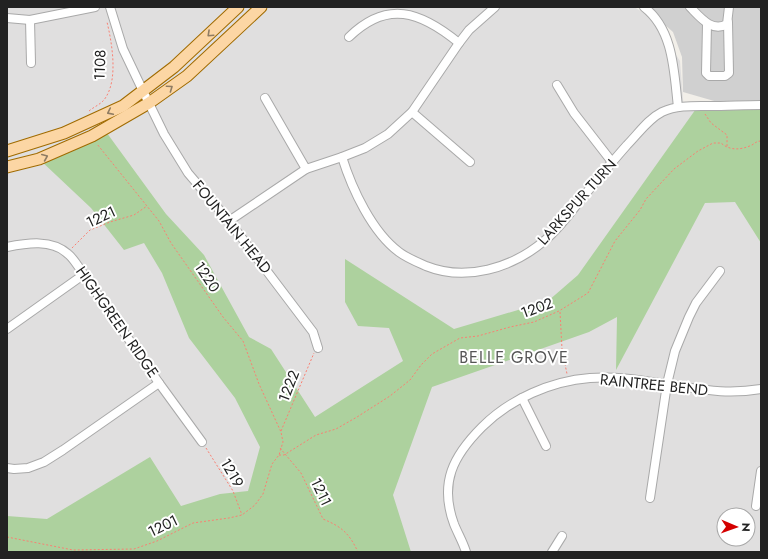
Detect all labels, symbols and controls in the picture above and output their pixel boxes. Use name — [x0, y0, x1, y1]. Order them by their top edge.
one-way arrow — [207, 29, 215, 36]
street label: 1108 — [88, 49, 112, 81]
one-way arrow — [166, 86, 173, 93]
one-way arrow — [107, 107, 114, 115]
one-way arrow — [40, 154, 48, 162]
street label: LARKSPUR TURN — [532, 154, 622, 250]
street label: FOUNTAIN HEAD — [187, 176, 277, 278]
street label: 1221 — [82, 201, 120, 233]
street label: 1220 — [189, 257, 225, 297]
street label: HIGHGREEN RIDGE — [70, 262, 164, 382]
street label: 1202 — [518, 292, 556, 324]
district label: BELLE GROVE — [459, 346, 569, 369]
street label: 1222 — [273, 367, 305, 405]
street label: RAINTREE BEND — [599, 368, 709, 402]
street label: 1219 — [215, 454, 249, 492]
street label: 1211 — [305, 474, 337, 510]
north arrow — [716, 507, 756, 547]
street label: 1201 — [144, 509, 182, 543]
text: N — [738, 523, 754, 532]

